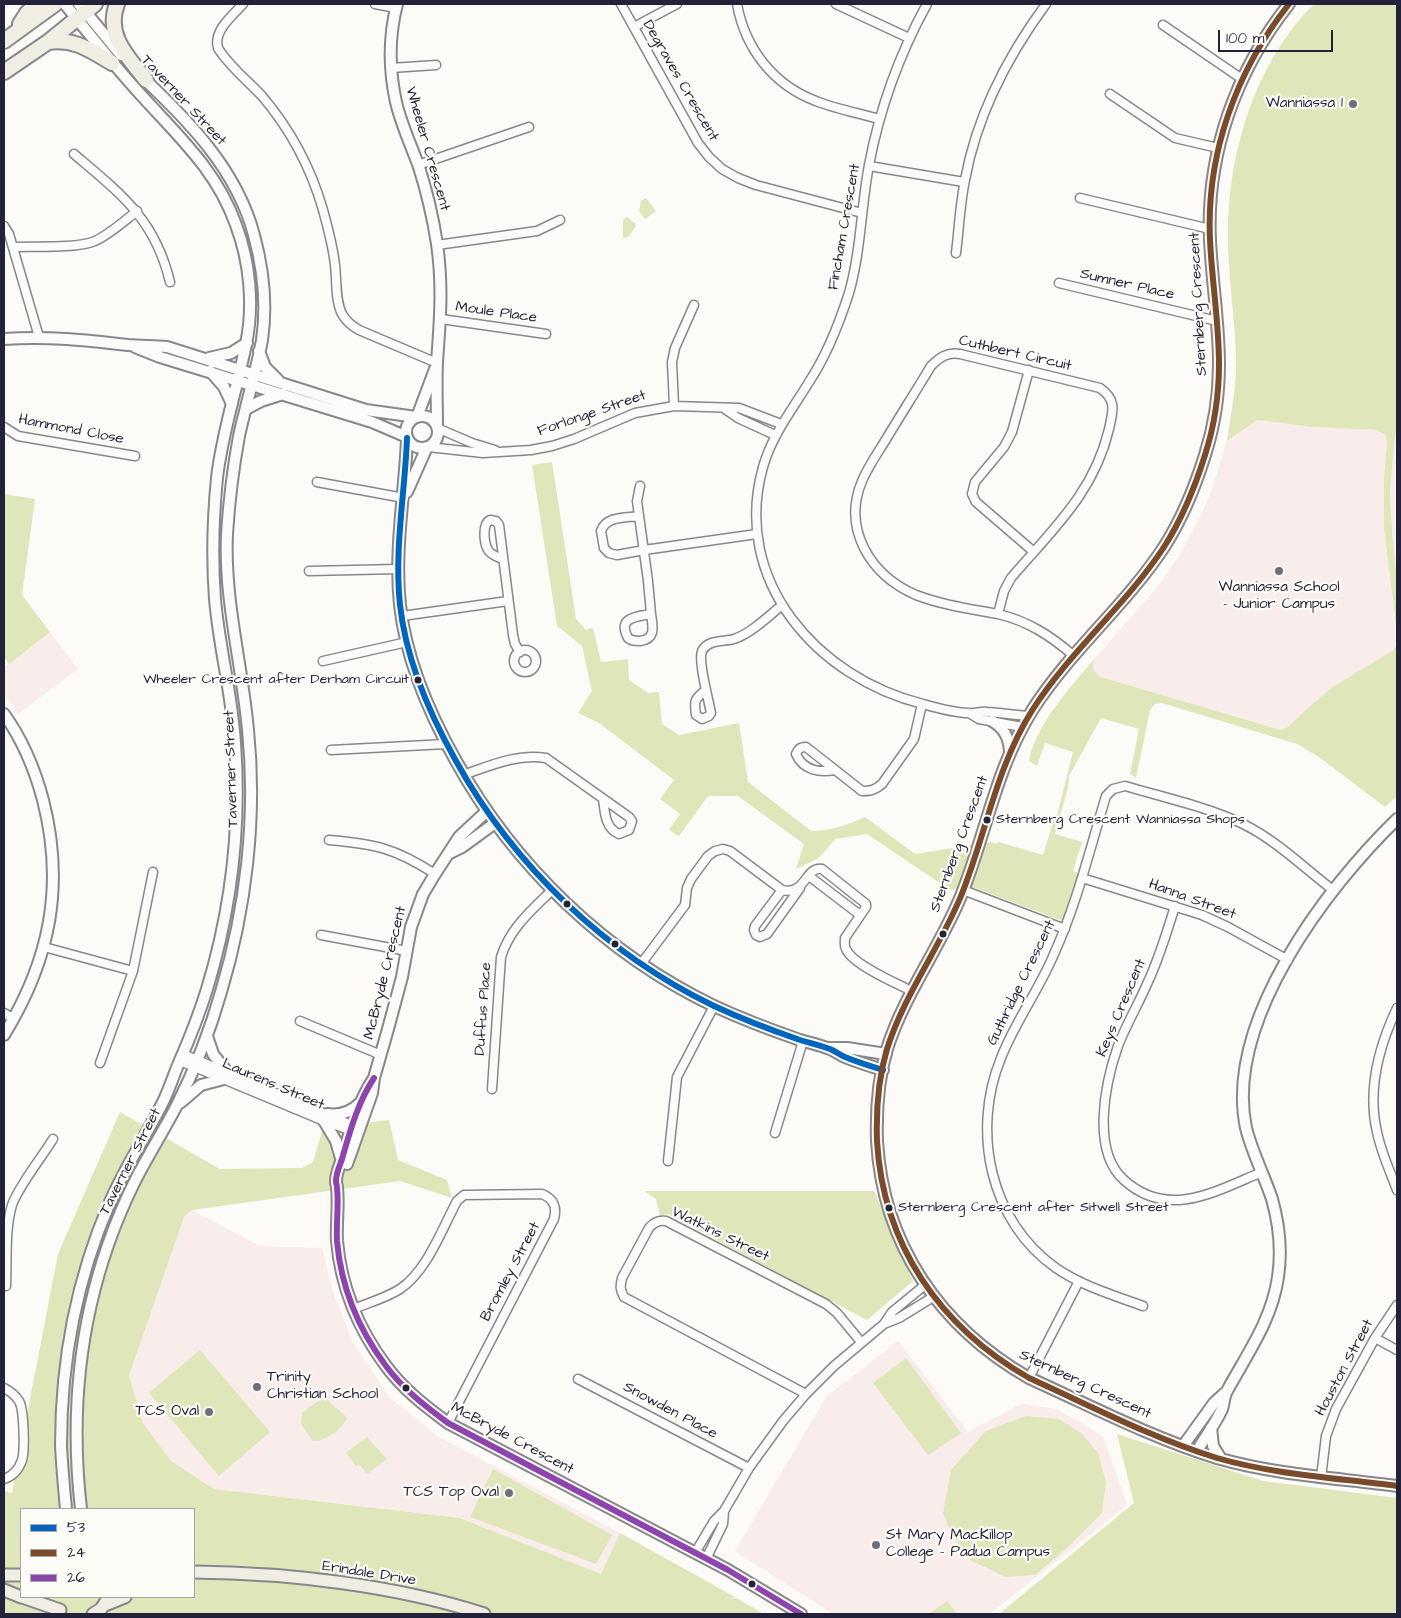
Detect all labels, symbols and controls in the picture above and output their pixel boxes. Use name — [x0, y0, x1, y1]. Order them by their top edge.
street label: Degraves Crescent — [638, 17, 722, 145]
scale bar — [1221, 20, 1336, 52]
text: 100 m — [1226, 28, 1265, 49]
street label: Taverner Street — [136, 52, 230, 150]
street label: Wheeler Crescent — [401, 85, 453, 213]
place label: Wanniassa 1 — [1266, 95, 1343, 113]
marker: Wanniassa 1 — [1347, 98, 1359, 110]
street label: Fincham Crescent — [825, 162, 865, 292]
street label: Sternberg Crescent — [1186, 232, 1212, 376]
street label: Sumner Place — [1078, 265, 1176, 305]
street label: Moule Place — [454, 298, 538, 328]
street label: Cuthbert Circuit — [957, 332, 1073, 376]
street label: Forlonge Street — [535, 387, 649, 441]
street label: Hammond Close — [17, 411, 125, 449]
marker: Wanniassa School - Junior Campus — [1273, 565, 1285, 577]
place label: Wanniassa School - Junior Campus — [1218, 579, 1340, 614]
place label: Wheeler Crescent after Derham Circuit — [143, 672, 409, 688]
marker: Wheeler Crescent after Derham Circuit — [413, 675, 423, 685]
street label: Taverner Street — [221, 710, 243, 828]
street label: Sternberg Crescent — [927, 773, 993, 915]
place label: Sternberg Crescent Wanniassa Shops — [996, 812, 1245, 828]
marker: Sternberg Crescent Wanniassa Shops — [982, 815, 992, 825]
street label: Hanna Street — [1146, 876, 1238, 924]
unlabelled marker — [562, 899, 572, 909]
street label: McBryde Crescent — [361, 905, 411, 1041]
street label: Guthridge Crescent — [984, 917, 1060, 1049]
unlabelled marker — [938, 929, 948, 939]
unlabelled marker — [610, 939, 620, 949]
street label: Keys Crescent — [1093, 956, 1151, 1060]
street label: Duffus Place — [472, 962, 496, 1056]
street label: Laurens Street — [219, 1055, 327, 1115]
street label: Taverner Street — [96, 1106, 166, 1218]
place label: Sternberg Crescent after Sitwell Street — [898, 1200, 1169, 1216]
marker: Sternberg Crescent after Sitwell Street — [884, 1203, 894, 1213]
street label: Watkins Street — [668, 1204, 772, 1266]
street label: Bromley Street — [477, 1219, 545, 1325]
street label: Houston Street — [1312, 1317, 1378, 1419]
street label: Sternberg Crescent — [1016, 1346, 1154, 1424]
place label: Trinity Christian School — [267, 1369, 378, 1404]
street label: Snowden Place — [620, 1379, 720, 1443]
marker: Trinity Christian School — [251, 1381, 263, 1393]
unlabelled marker — [401, 1383, 411, 1393]
street label: McBryde Crescent — [447, 1399, 577, 1479]
place label: TCS Oval — [136, 1403, 199, 1421]
marker: TCS Oval — [203, 1406, 215, 1418]
place label: TCS Top Oval — [403, 1484, 499, 1502]
marker: TCS Top Oval — [503, 1487, 515, 1499]
legend — [20, 1508, 195, 1598]
text: 53 — [67, 1517, 85, 1538]
place label: St Mary MacKillop College - Padua Campus — [886, 1527, 1050, 1562]
marker: St Mary MacKillop College - Padua Campus — [870, 1539, 882, 1551]
text: 24 — [67, 1542, 86, 1563]
street label: Erindale Drive — [321, 1558, 417, 1590]
text: 26 — [67, 1567, 85, 1588]
unlabelled marker — [747, 1579, 757, 1589]

